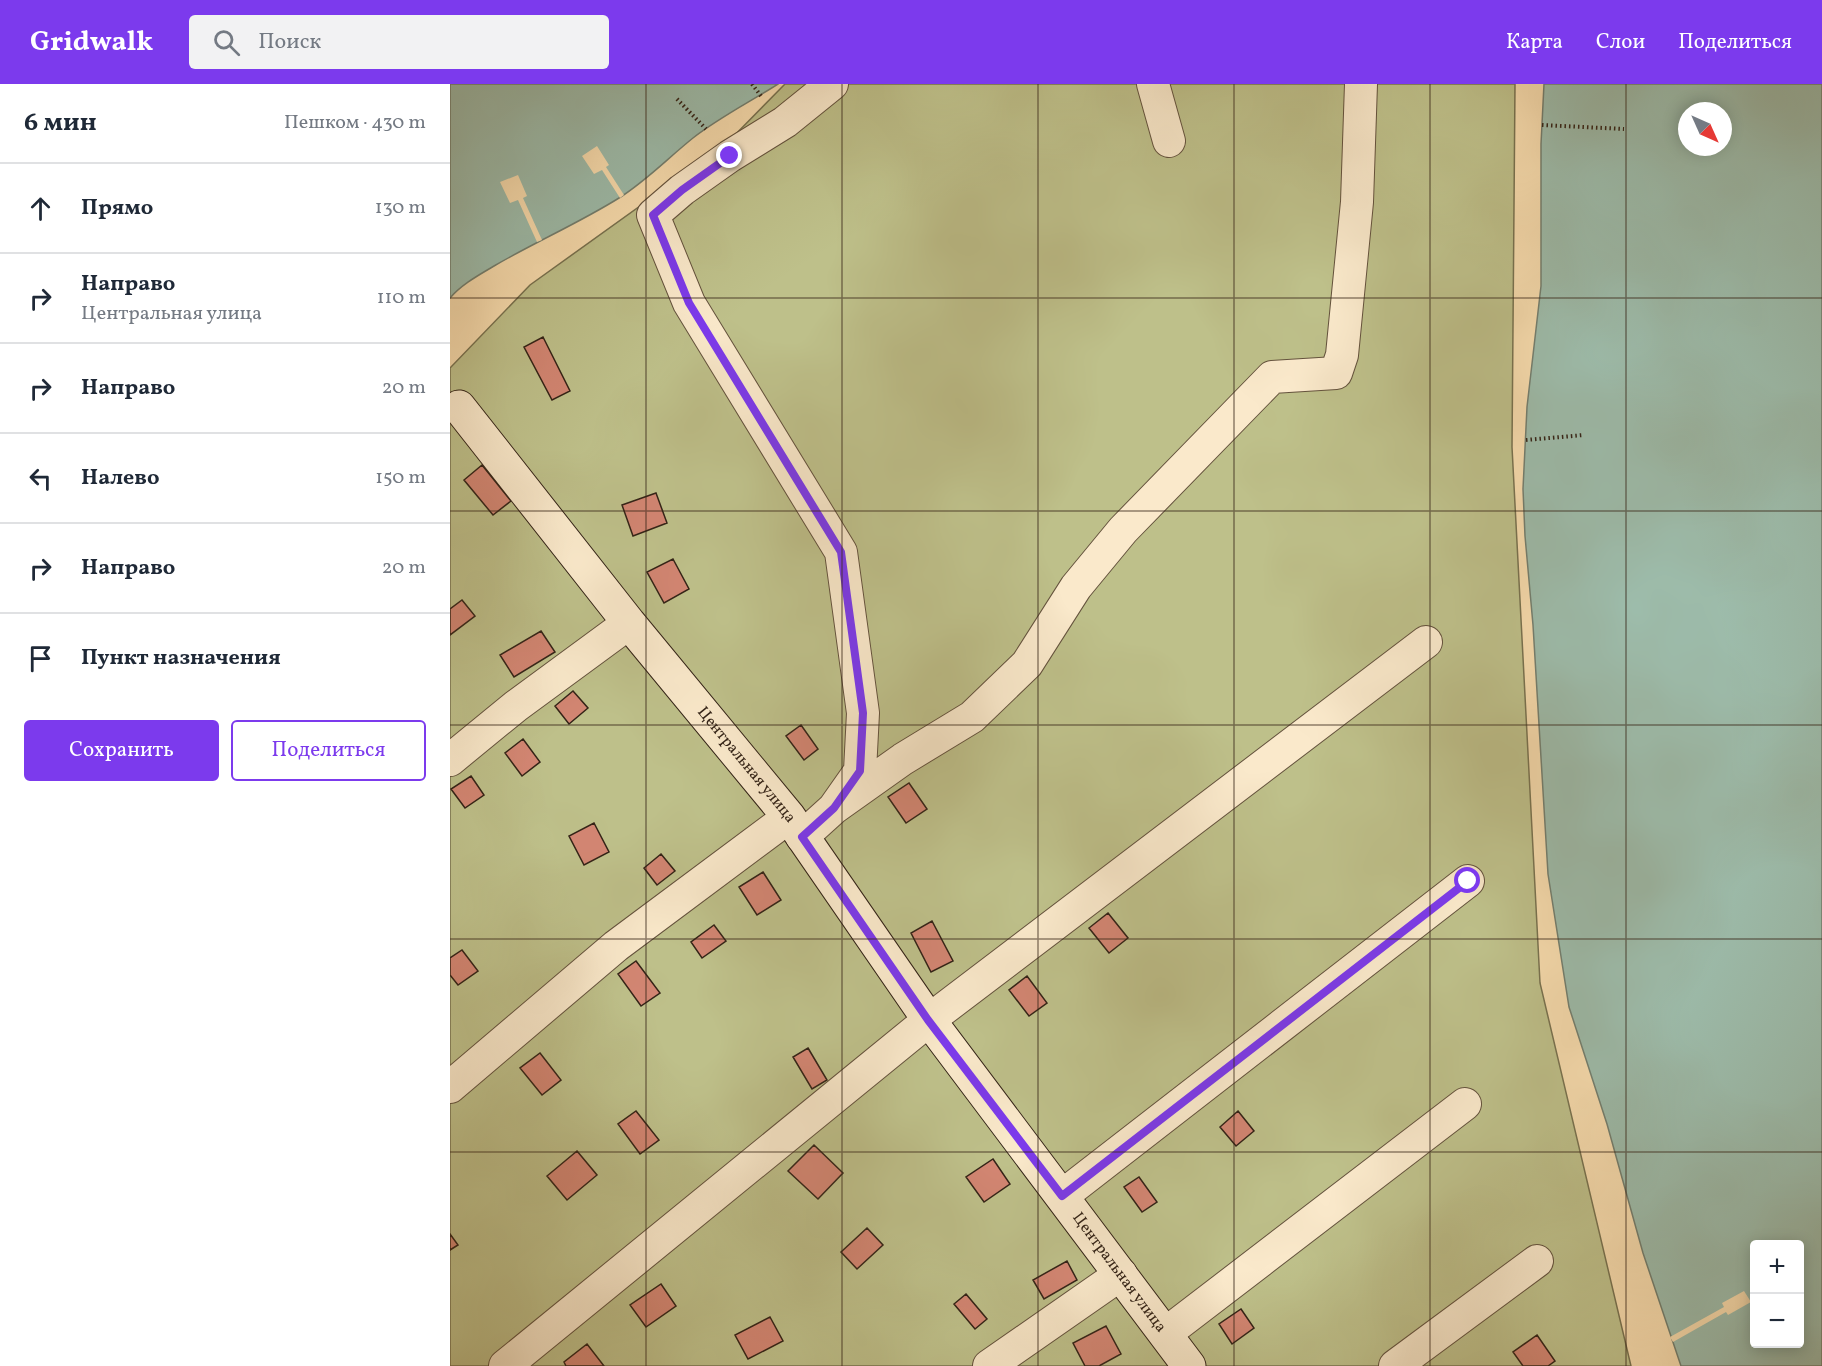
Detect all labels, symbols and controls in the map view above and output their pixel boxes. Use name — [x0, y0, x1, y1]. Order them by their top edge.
search box — [189, 15, 609, 69]
text: Gridwalk — [30, 23, 153, 62]
icon: search — [210, 26, 243, 59]
text: Поиск — [258, 27, 321, 58]
text: Карта — [1506, 28, 1563, 57]
text: Слои — [1596, 28, 1645, 57]
text: Поделиться — [1678, 28, 1792, 57]
north arrow — [1678, 102, 1732, 156]
text: 6 мин — [24, 105, 97, 141]
text: Пешком · 430 m — [284, 109, 426, 137]
route end — [716, 142, 742, 168]
icon: ahead — [24, 192, 57, 225]
text: Прямо — [81, 193, 153, 224]
text: 130 m — [375, 194, 426, 222]
text: Направо — [81, 269, 175, 300]
icon: right — [24, 282, 57, 315]
text: 110 m — [377, 284, 426, 312]
text: Центральная улица — [81, 300, 262, 328]
icon: right — [24, 372, 57, 405]
text: Направо — [81, 373, 175, 404]
text: 20 m — [382, 374, 426, 402]
icon: left — [24, 462, 57, 495]
text: Налево — [81, 463, 160, 494]
text: 150 m — [375, 464, 426, 492]
icon: right — [24, 552, 57, 585]
text: Направо — [81, 553, 175, 584]
text: 20 m — [382, 554, 426, 582]
icon: arrive — [24, 642, 57, 675]
text: Пункт назначения — [81, 643, 281, 674]
street label: Центральная улица — [692, 702, 801, 827]
button: Сохранить — [24, 720, 219, 781]
button: Поделиться — [231, 720, 426, 781]
route start — [1454, 867, 1480, 893]
street label: Центральная улица — [1067, 1208, 1171, 1337]
map controls — [1750, 1240, 1804, 1348]
button: + — [1750, 1240, 1804, 1294]
button: − — [1750, 1294, 1804, 1348]

